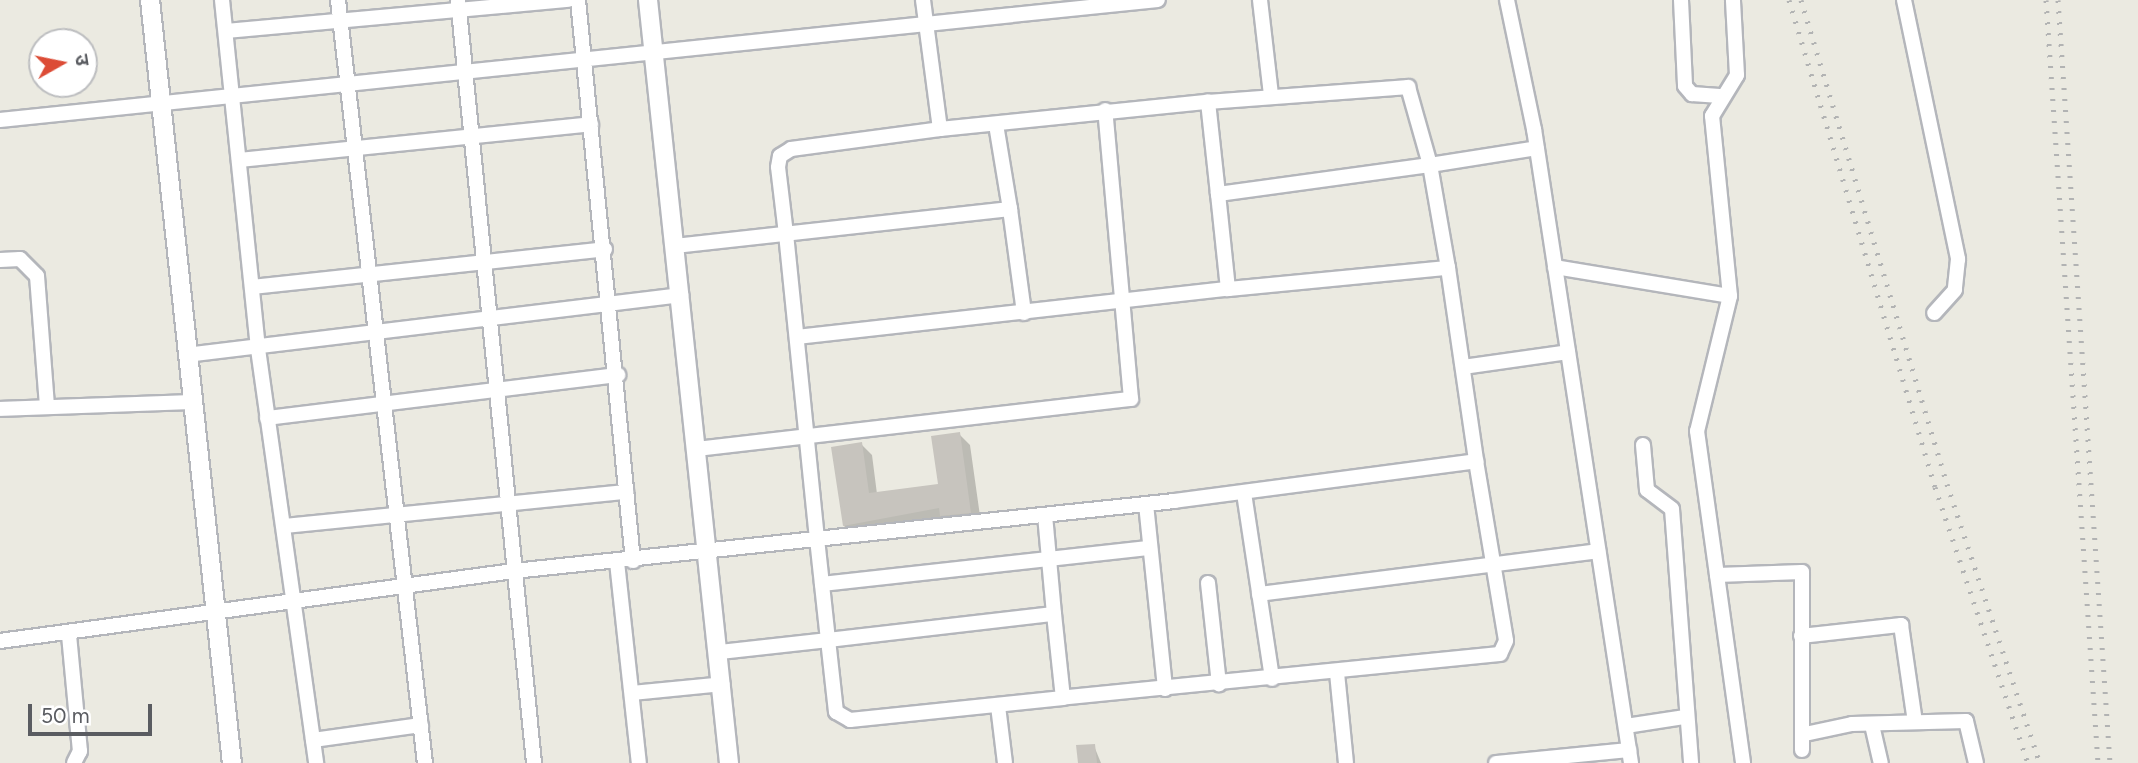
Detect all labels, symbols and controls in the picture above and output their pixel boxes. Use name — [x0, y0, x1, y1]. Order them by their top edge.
north arrow — [28, 28, 98, 98]
text: उ — [70, 53, 94, 67]
scale bar — [32, 690, 156, 734]
text: 50 m — [41, 703, 90, 728]

